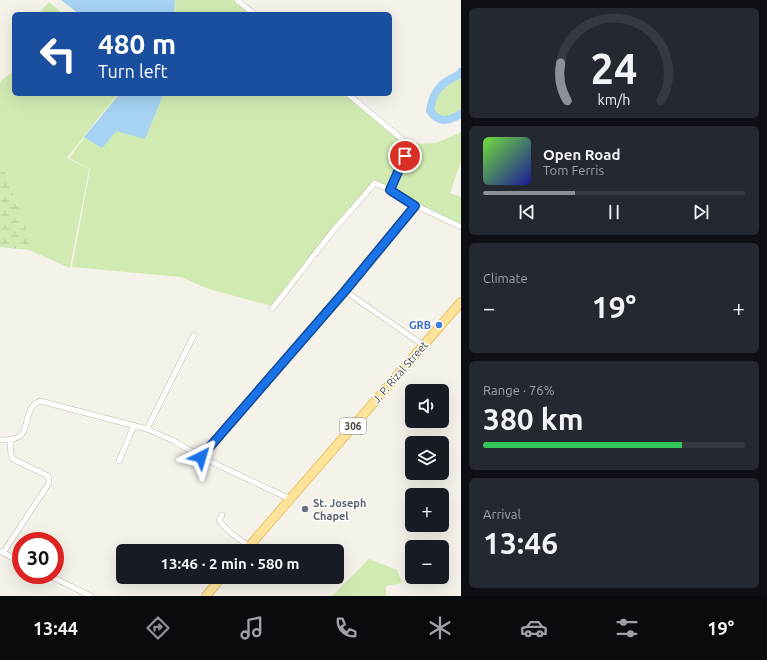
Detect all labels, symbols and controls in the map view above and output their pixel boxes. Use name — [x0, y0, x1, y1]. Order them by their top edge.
icon: left — [32, 28, 84, 80]
text: 480 m — [98, 28, 176, 59]
text: 24 — [591, 45, 637, 92]
text: Turn left — [98, 61, 168, 81]
text: km/h — [598, 91, 630, 107]
pin — [388, 139, 422, 173]
icon: arrive — [394, 145, 416, 167]
text: Open Road — [543, 146, 620, 163]
text: Tom Ferris — [543, 163, 604, 177]
icon: previous — [516, 201, 538, 223]
icon: pause — [603, 201, 625, 223]
icon: next — [690, 201, 712, 223]
text: Climate — [483, 271, 528, 285]
text: 19° — [592, 290, 636, 324]
text: − — [483, 295, 495, 320]
text: + — [733, 295, 745, 320]
place label: GRB — [409, 319, 431, 331]
marker: GRB — [434, 320, 444, 330]
street label: J. P. Rizal Street — [370, 338, 431, 405]
text: Range · 76% — [483, 383, 555, 397]
map controls — [405, 384, 449, 584]
button: sound — [405, 384, 449, 428]
text: 380 km — [483, 402, 584, 436]
road number: 306 — [340, 418, 366, 434]
position arrow — [180, 436, 222, 478]
button: layers — [405, 436, 449, 480]
button: + — [405, 488, 449, 532]
place label: St. Joseph Chapel — [313, 497, 366, 522]
marker: St. Joseph Chapel — [300, 504, 310, 514]
text: Arrival — [483, 507, 521, 521]
text: 13:46 — [483, 526, 558, 560]
speed limit sign: 30 — [12, 532, 64, 584]
button: − — [405, 540, 449, 584]
text: 13:46 · 2 min · 580 m — [161, 555, 299, 572]
icon: directions — [144, 614, 172, 642]
icon: music — [238, 614, 266, 642]
icon: phone — [332, 614, 360, 642]
icon: climate — [426, 614, 454, 642]
icon: car — [520, 614, 548, 642]
icon: filters — [613, 614, 641, 642]
text: 13:44 — [33, 618, 78, 638]
text: 19° — [707, 618, 734, 638]

